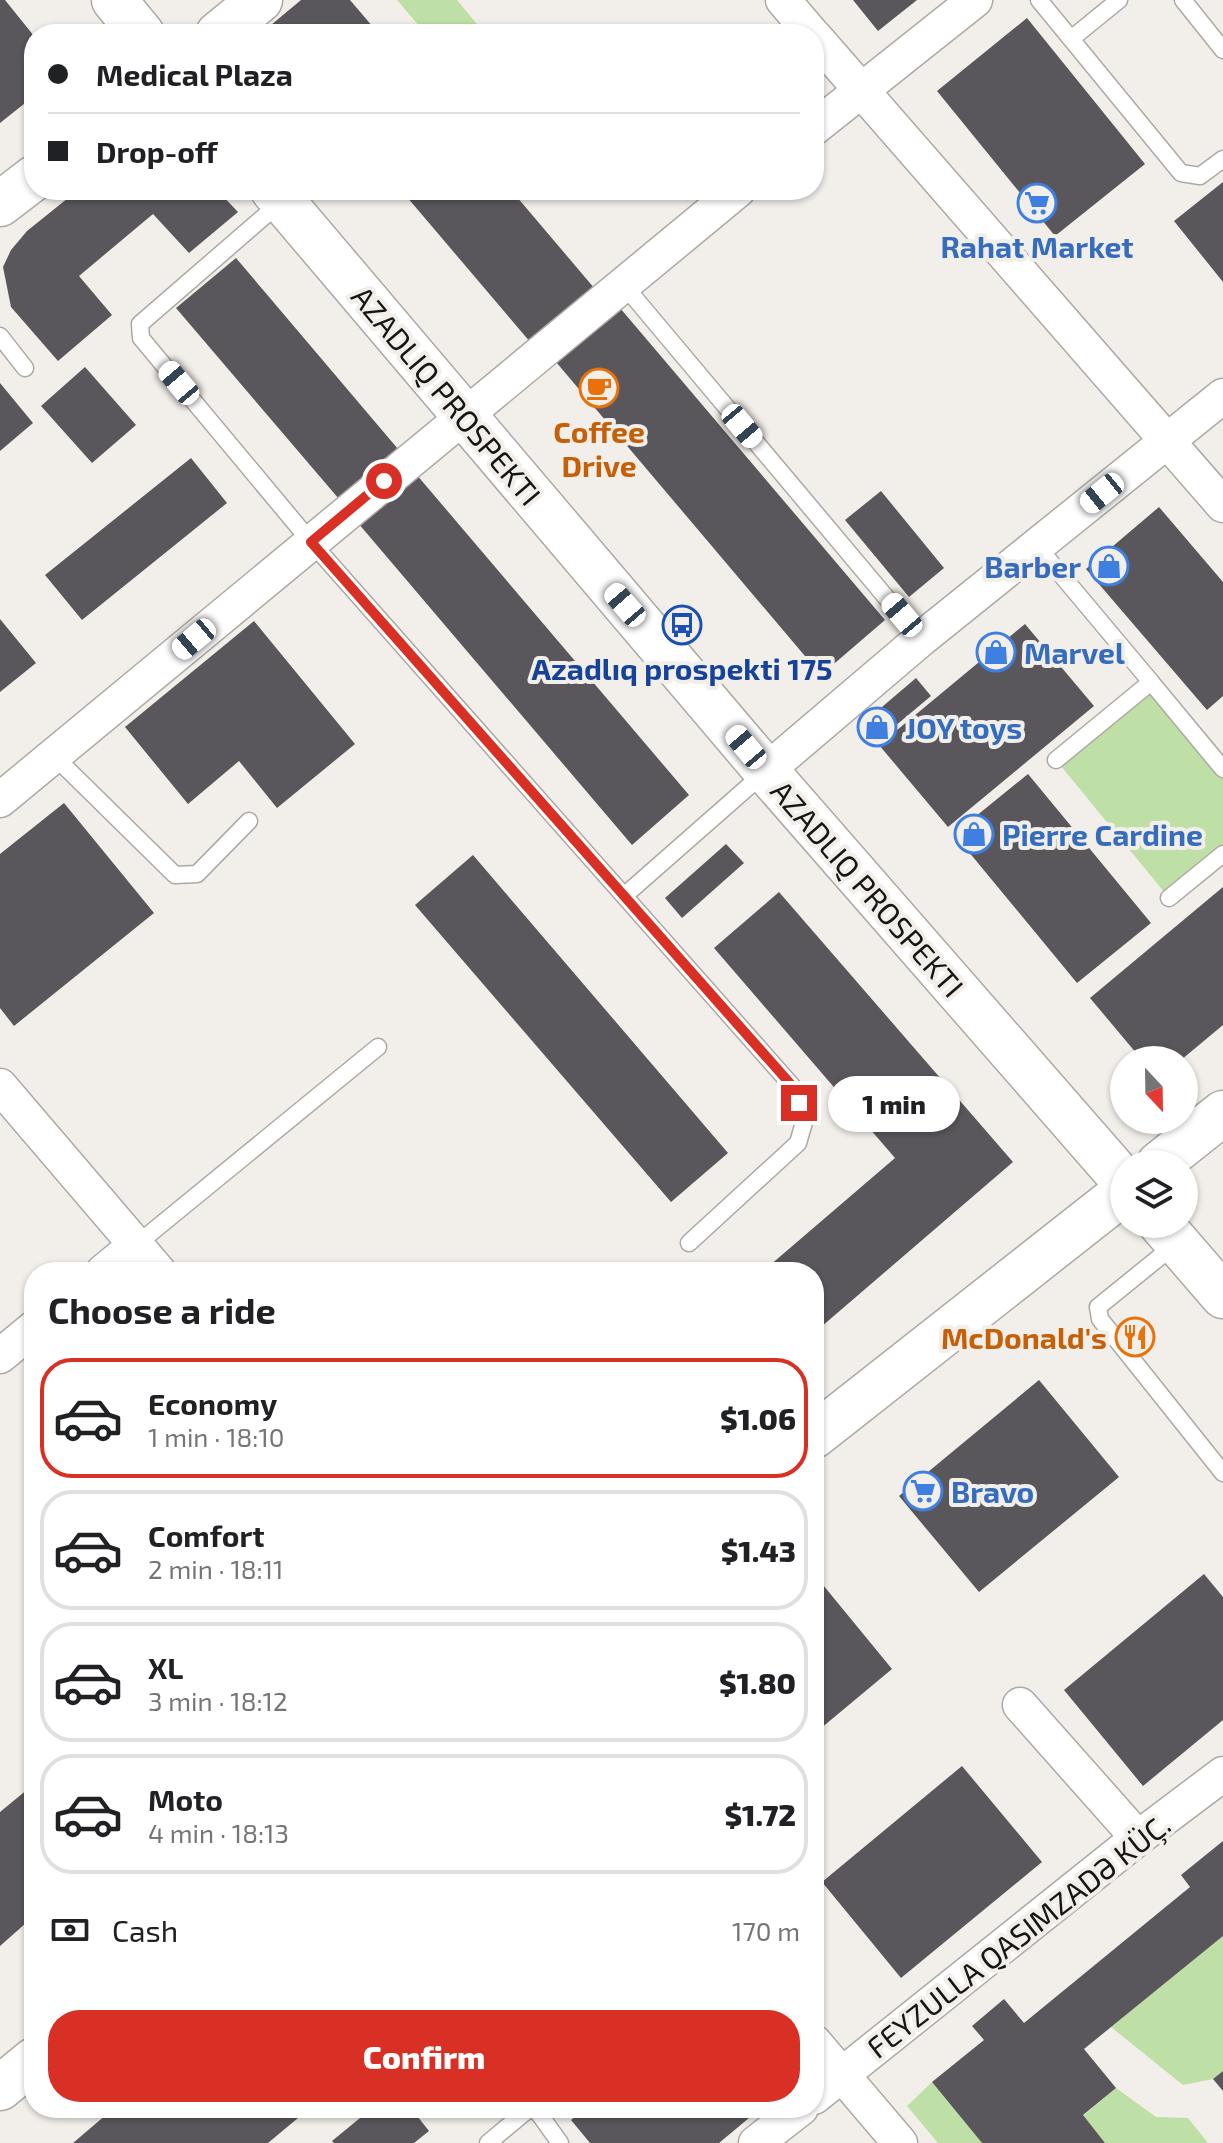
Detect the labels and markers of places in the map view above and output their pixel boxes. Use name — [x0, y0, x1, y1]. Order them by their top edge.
supermarket icon: Rahat Market — [1016, 182, 1058, 224]
place label: Rahat Market — [940, 228, 1134, 264]
cafe icon: Coffee Drive — [578, 367, 620, 409]
place label: Coffee Drive — [553, 413, 645, 483]
shop icon: Barber — [1088, 545, 1130, 587]
place label: Barber — [984, 548, 1081, 584]
bus stop icon: Azadlıq prospekti 175 — [661, 604, 703, 646]
shop icon: Marvel — [975, 631, 1017, 673]
place label: Marvel — [1024, 634, 1125, 670]
place label: Azadlıq prospekti 175 — [531, 650, 833, 686]
shop icon: JOY toys — [856, 706, 898, 748]
place label: JOY toys — [905, 709, 1022, 746]
shop icon: Pierre Cardine — [953, 813, 995, 855]
place label: Pierre Cardine — [1002, 816, 1203, 852]
restaurant icon: McDonald's — [1114, 1316, 1156, 1358]
place label: McDonald's — [941, 1319, 1107, 1355]
supermarket icon: Bravo — [902, 1470, 944, 1512]
place label: Bravo — [951, 1473, 1034, 1509]

